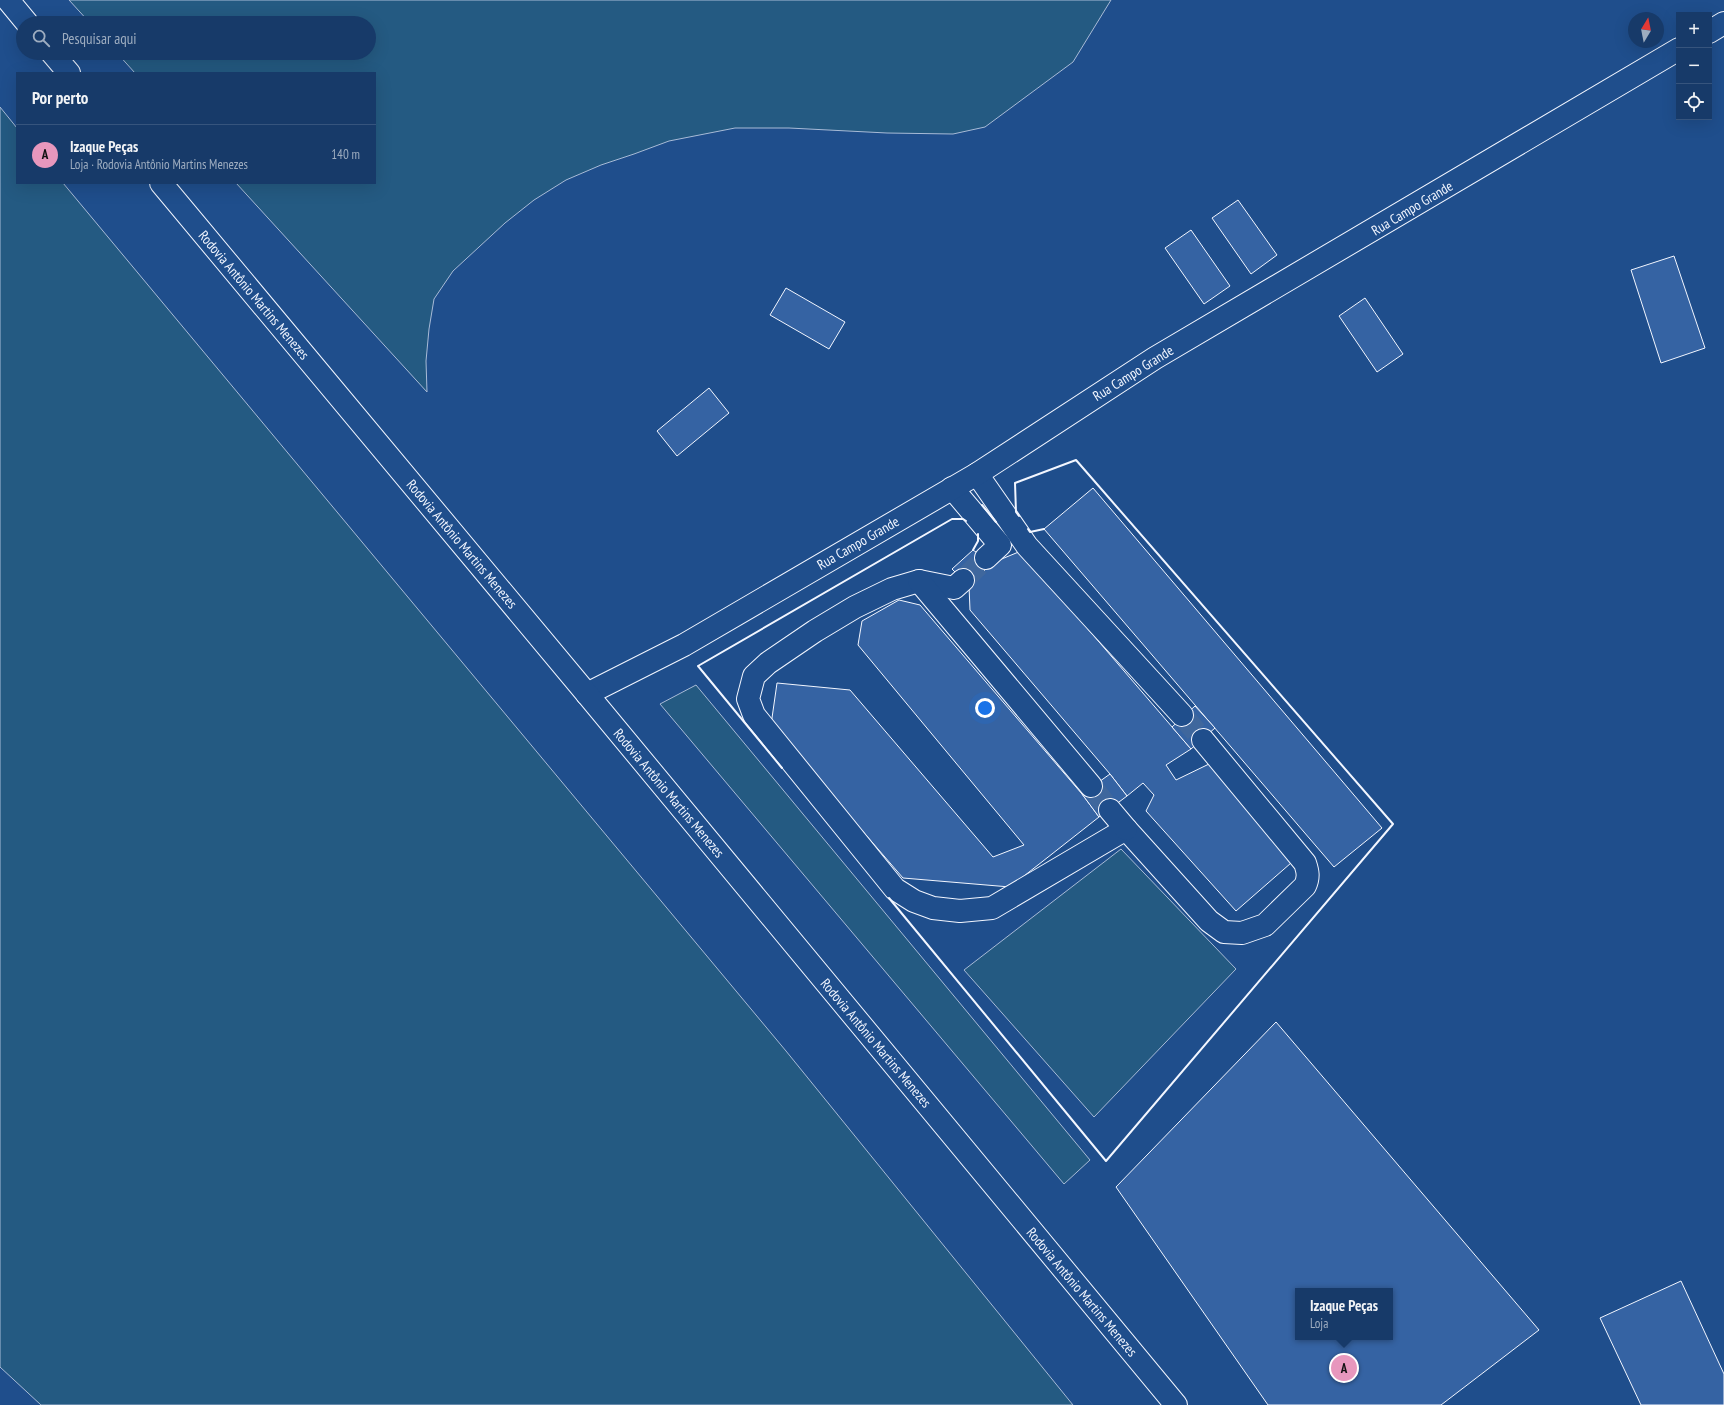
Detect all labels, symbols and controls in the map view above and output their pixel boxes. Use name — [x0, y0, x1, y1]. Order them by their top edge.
north arrow — [1628, 12, 1664, 48]
map controls — [1676, 12, 1712, 120]
button: + — [1676, 12, 1712, 48]
search box — [16, 16, 376, 60]
icon: search — [30, 27, 52, 49]
text: Pesquisar aqui — [62, 29, 136, 48]
button: − — [1676, 48, 1712, 84]
button: locate — [1676, 84, 1712, 120]
text: Por perto — [32, 87, 88, 109]
text: Izaque Peças — [70, 137, 138, 156]
text: A — [42, 146, 48, 163]
text: 140 m — [331, 146, 360, 163]
text: Loja · Rodovia Antônio Martins Menezes — [70, 156, 248, 173]
street label: Rua Campo Grande — [1368, 177, 1456, 239]
street label: Rodovia Antônio Martins Menezes — [195, 227, 313, 363]
street label: Rua Campo Grande — [1089, 341, 1177, 405]
street label: Rodovia Antônio Martins Menezes — [403, 476, 521, 612]
street label: Rua Campo Grande — [814, 512, 902, 574]
your location — [975, 698, 995, 718]
street label: Rodovia Antônio Martins Menezes — [610, 725, 728, 861]
street label: Rodovia Antônio Martins Menezes — [817, 975, 935, 1111]
street label: Rodovia Antônio Martins Menezes — [1023, 1224, 1141, 1360]
popup — [1295, 1288, 1393, 1340]
text: Izaque Peças — [1310, 1296, 1378, 1315]
text: Loja — [1310, 1315, 1328, 1332]
pin: A — [1331, 1353, 1357, 1383]

